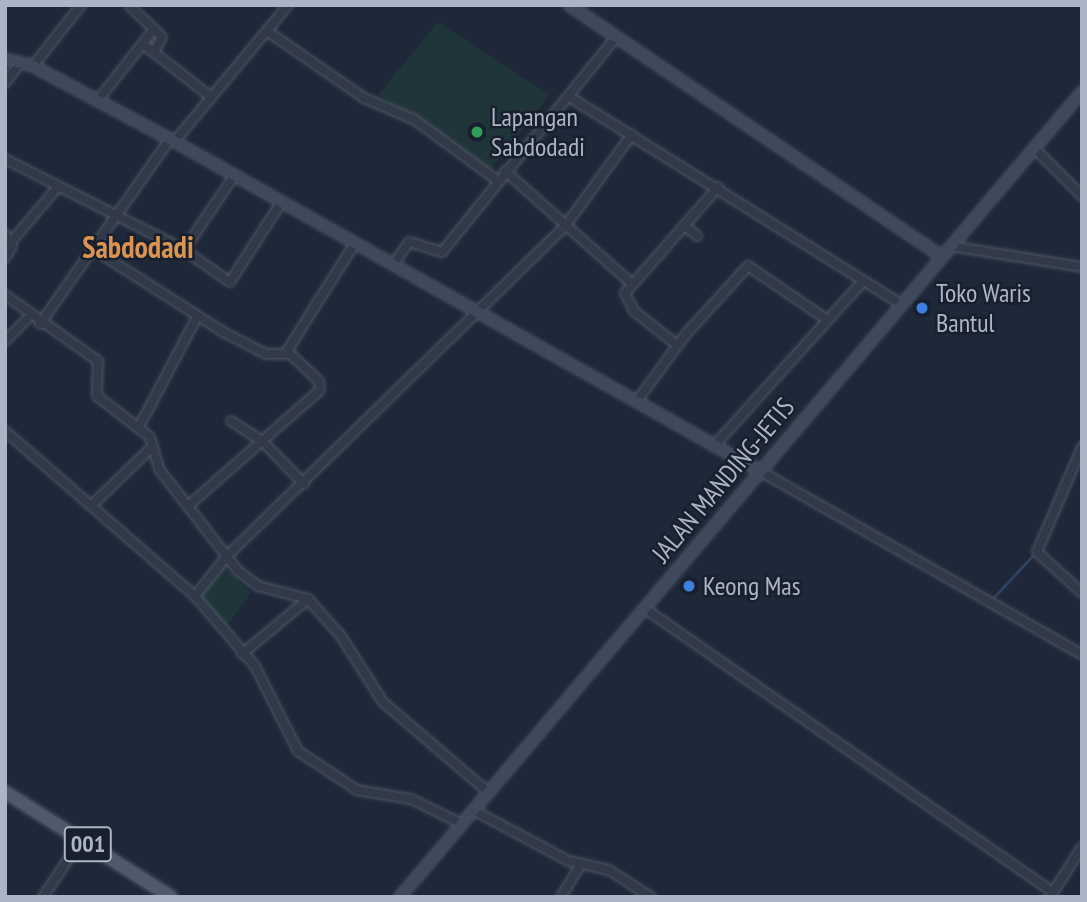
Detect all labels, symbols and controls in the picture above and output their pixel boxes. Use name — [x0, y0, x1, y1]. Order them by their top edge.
place label: Lapangan Sabdodadi — [491, 101, 585, 162]
marker: Lapangan Sabdodadi — [469, 124, 485, 140]
district label: Sabdodadi — [82, 229, 194, 265]
place label: Toko Waris Bantul — [936, 277, 1031, 338]
marker: Toko Waris Bantul — [914, 300, 930, 316]
street label: JALAN MANDING-JETIS — [645, 392, 801, 568]
place label: Keong Mas — [703, 570, 800, 602]
marker: Keong Mas — [681, 578, 697, 594]
road number: 001 — [64, 824, 112, 864]

